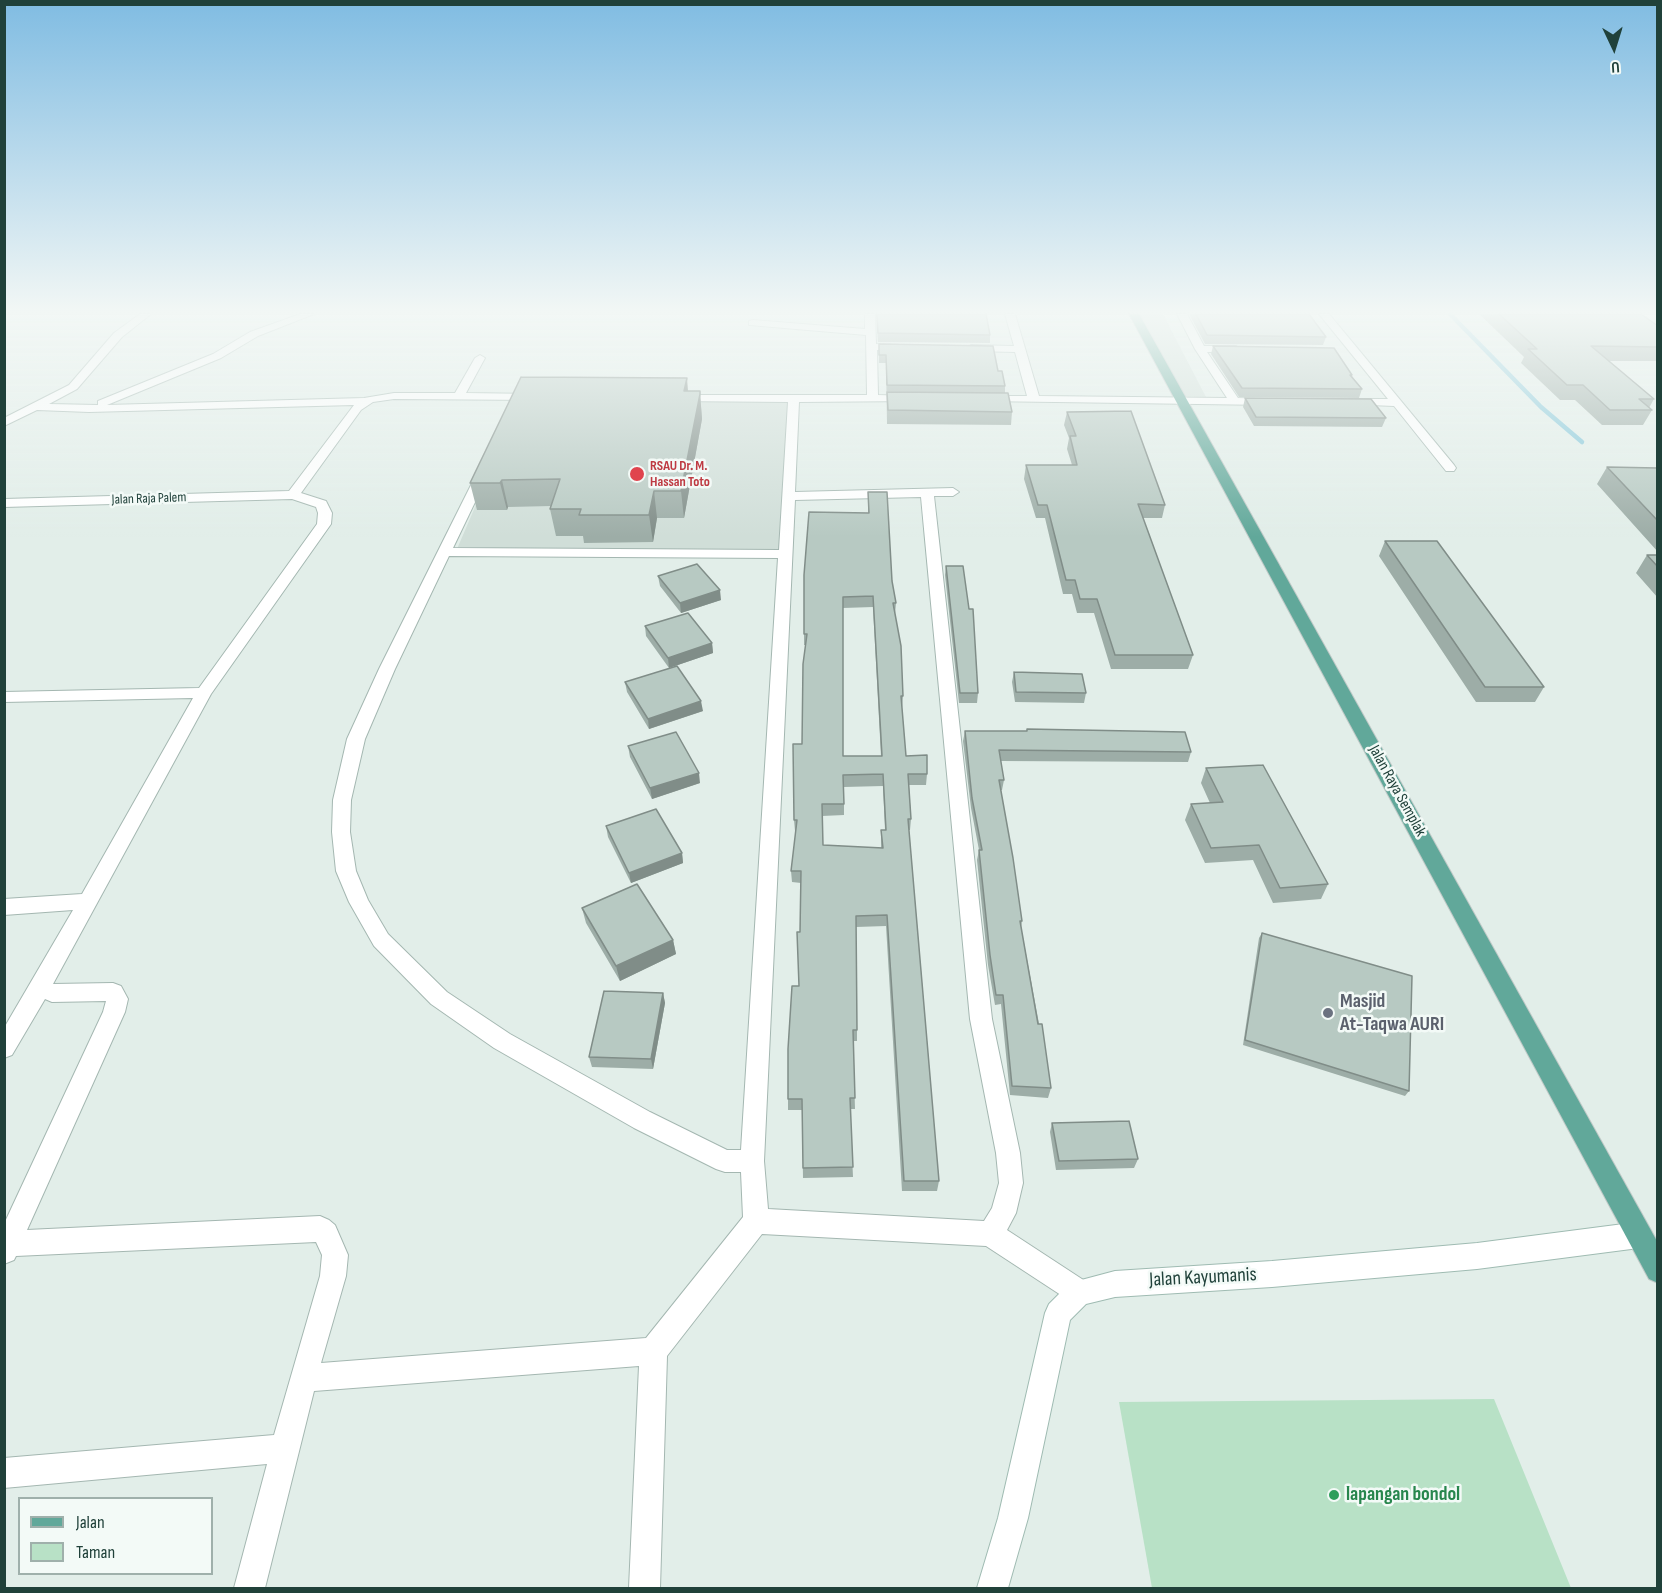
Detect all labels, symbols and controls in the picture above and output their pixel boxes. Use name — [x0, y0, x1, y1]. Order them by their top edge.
north arrow — [1584, 18, 1644, 78]
text: U — [1610, 57, 1620, 76]
place label: RSAU Dr. M. Hassan Toto — [650, 458, 710, 490]
marker: RSAU Dr. M. Hassan Toto — [628, 465, 646, 483]
street label: Jalan Raja Palem — [111, 489, 187, 509]
street label: Jalan Raya Semplak — [1364, 742, 1430, 840]
place label: Masjid At-Taqwa AURI — [1340, 990, 1444, 1037]
marker: Masjid At-Taqwa AURI — [1321, 1006, 1335, 1020]
street label: Jalan Kayumanis — [1149, 1263, 1257, 1293]
place label: lapangan bondol — [1346, 1483, 1460, 1507]
marker: lapangan bondol — [1327, 1488, 1341, 1502]
legend — [18, 1497, 213, 1575]
text: Jalan — [76, 1512, 105, 1533]
text: Taman — [76, 1542, 115, 1563]

